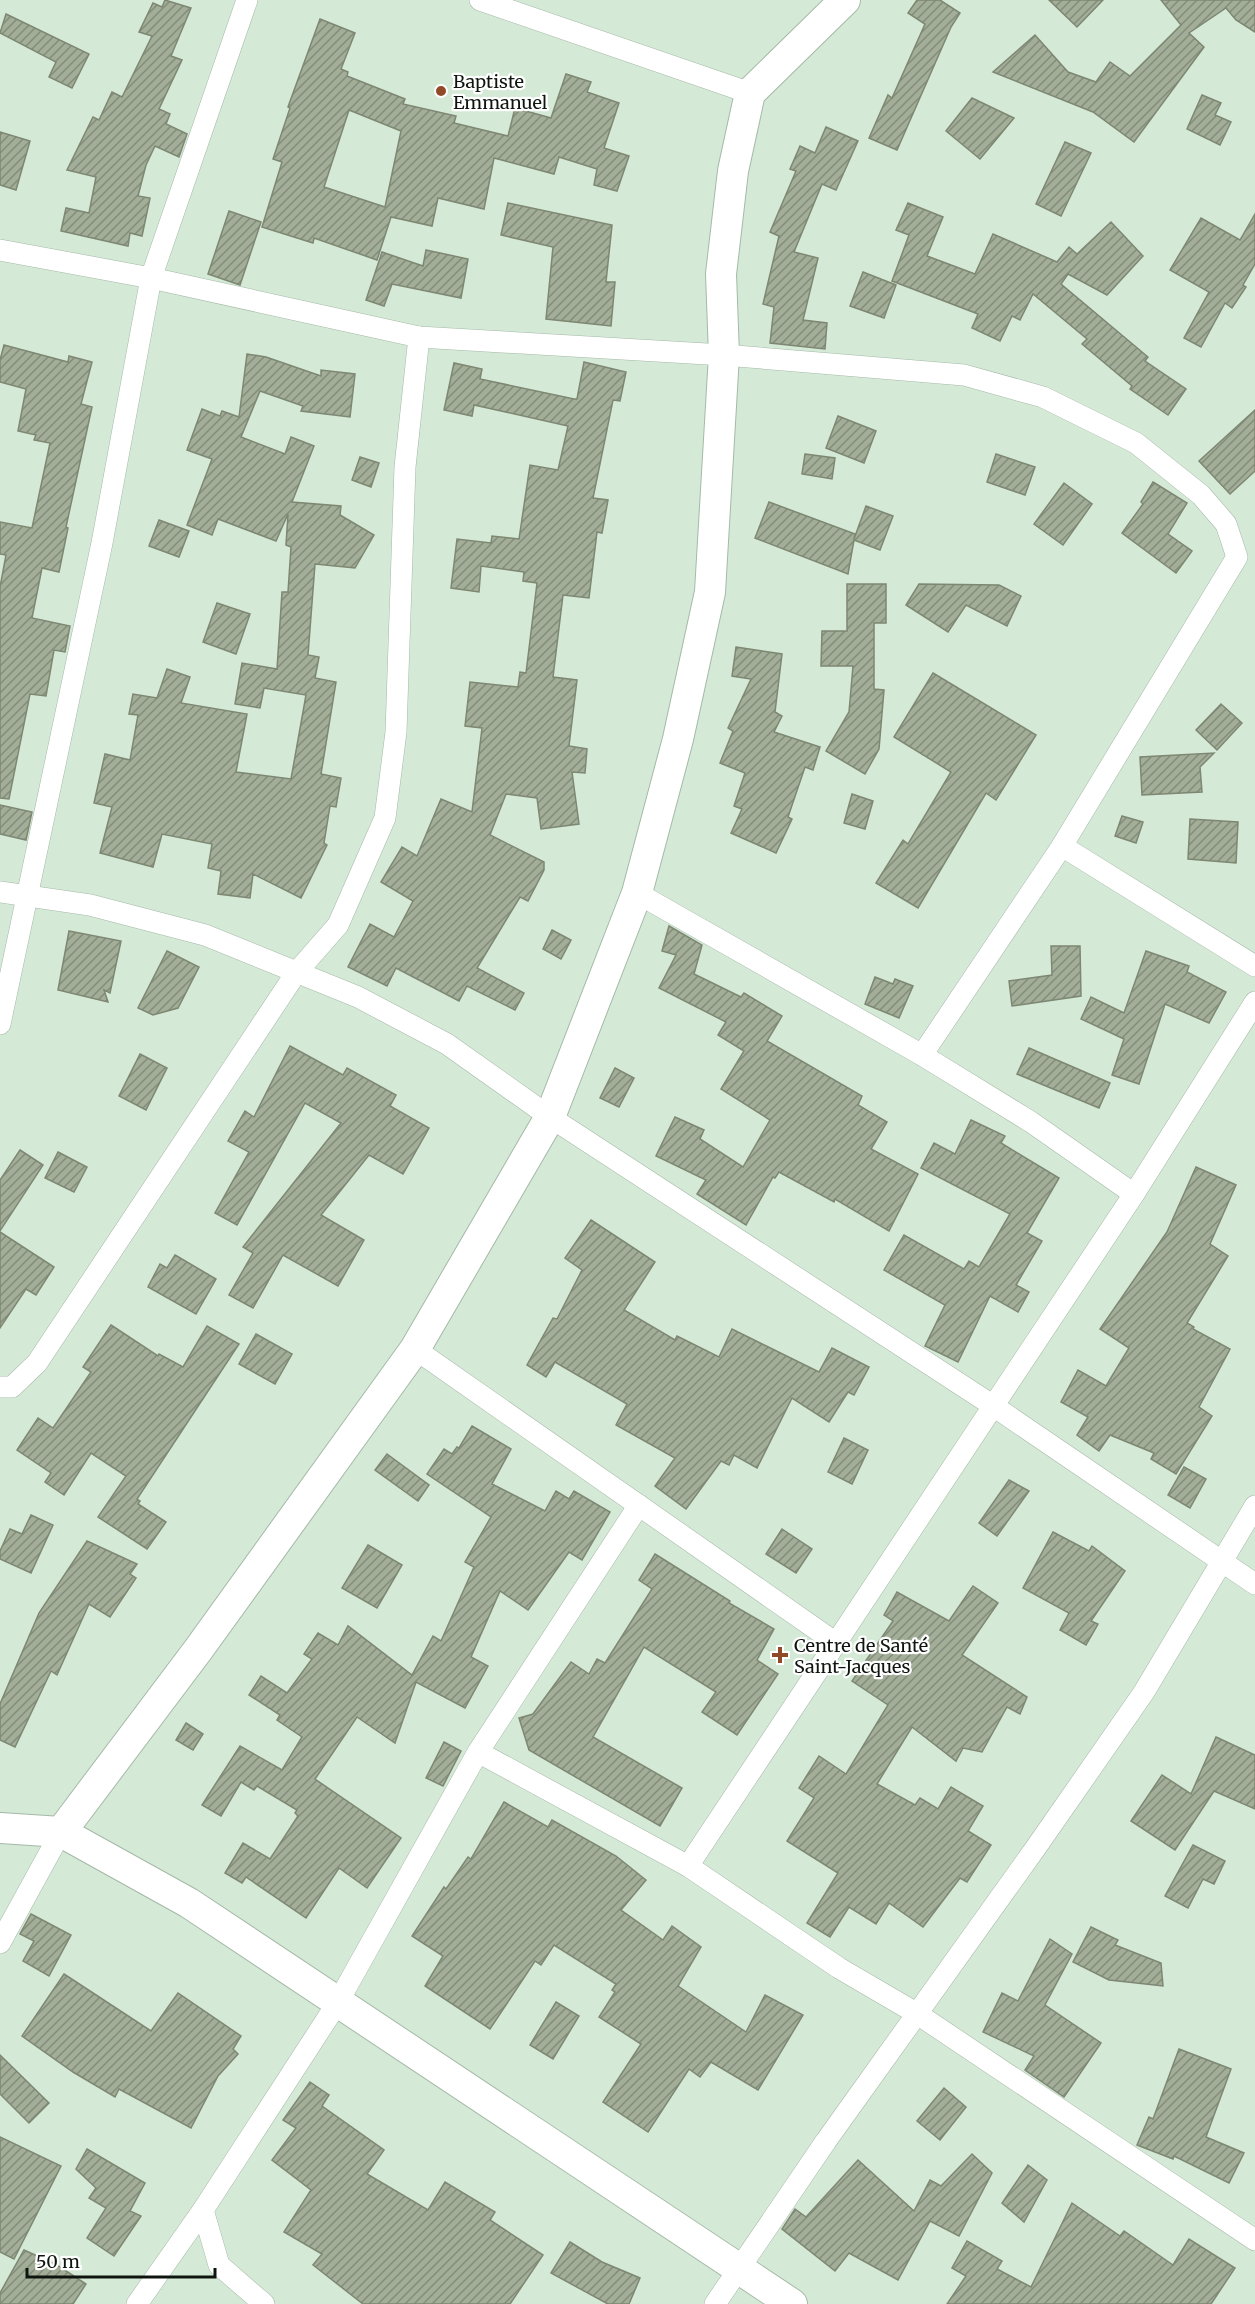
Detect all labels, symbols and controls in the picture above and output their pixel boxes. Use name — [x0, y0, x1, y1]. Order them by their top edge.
place label: Baptiste Emmanuel — [453, 70, 548, 114]
marker: Baptiste Emmanuel — [434, 84, 448, 98]
place label: Centre de Santé Saint-Jacques — [794, 1634, 928, 1678]
marker: Centre de Santé Saint-Jacques — [771, 1646, 789, 1664]
scale bar — [27, 2241, 214, 2279]
text: 50 m — [36, 2250, 80, 2273]

